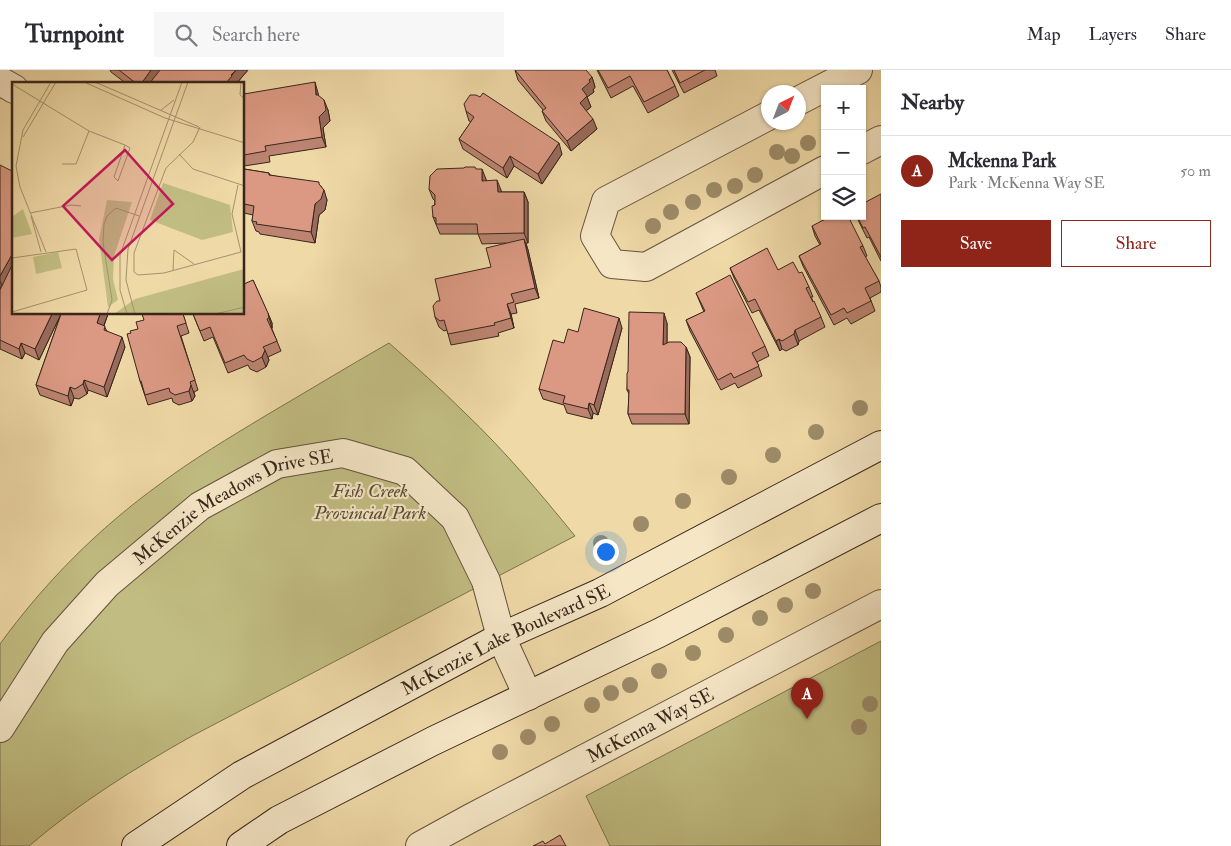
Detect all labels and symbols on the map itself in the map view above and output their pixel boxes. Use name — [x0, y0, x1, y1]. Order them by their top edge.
inset map — [12, 82, 245, 315]
north arrow — [761, 85, 806, 130]
street label: McKenzie Meadows Drive SE — [128, 444, 335, 570]
park label: Fish Creek Provincial Park — [313, 479, 426, 525]
your location — [593, 539, 619, 565]
street label: McKenzie Lake Boulevard SE — [397, 579, 615, 701]
pin: A — [791, 678, 823, 719]
street label: McKenna Way SE — [583, 682, 718, 769]

